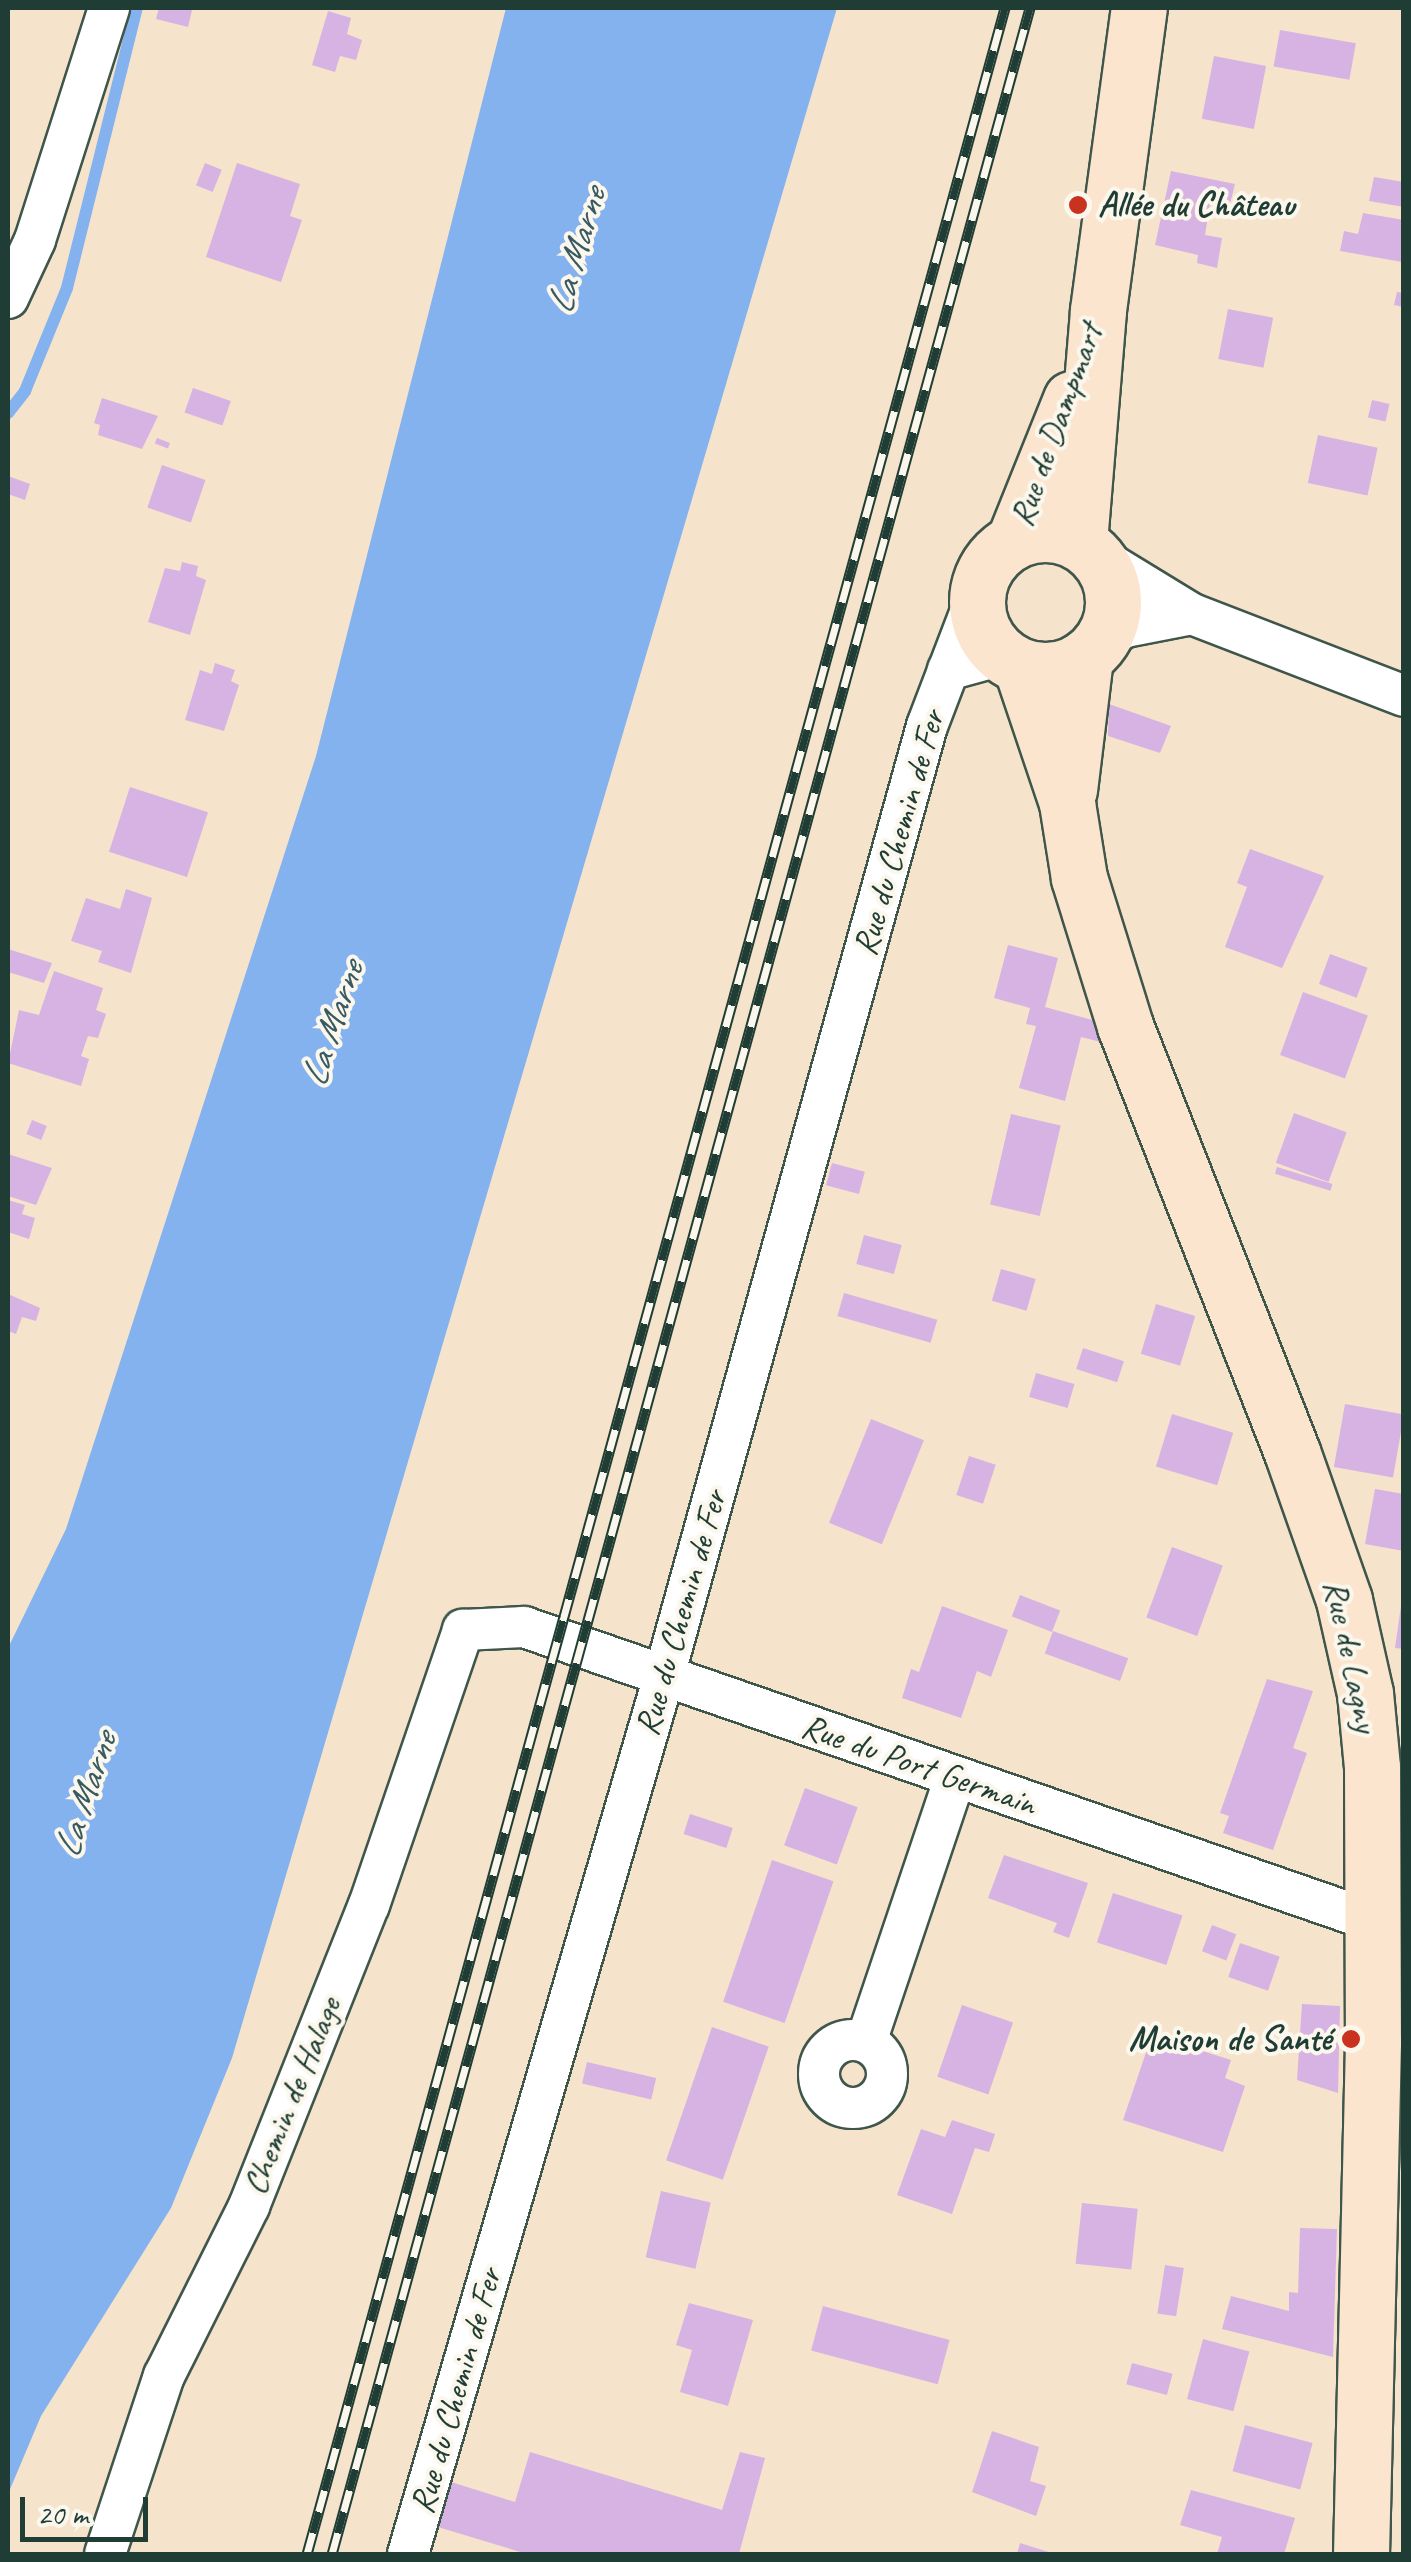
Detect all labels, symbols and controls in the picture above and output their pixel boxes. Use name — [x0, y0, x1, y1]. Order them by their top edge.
water label: La Marne — [536, 183, 616, 319]
place label: Allée du Château — [1098, 184, 1294, 226]
marker: Allée du Château — [1067, 194, 1089, 216]
street label: Rue de Dampmart — [1000, 319, 1112, 531]
street label: Rue du Chemin de Fer — [844, 705, 954, 961]
water label: La Marne — [290, 956, 374, 1092]
street label: Rue du Chemin de Fer — [626, 1485, 736, 1741]
street label: Rue de Lagny — [1314, 1576, 1388, 1736]
street label: Rue du Port Germain — [797, 1705, 1041, 1825]
water label: La Marne — [43, 1727, 127, 1863]
street label: Chemin de Halage — [233, 1991, 351, 2201]
place label: Maison de Santé — [1128, 2018, 1331, 2060]
marker: Maison de Santé — [1340, 2028, 1362, 2050]
street label: Rue du Chemin de Fer — [401, 2263, 511, 2519]
scale bar — [25, 2477, 152, 2539]
text: 20 m — [37, 2495, 88, 2533]

